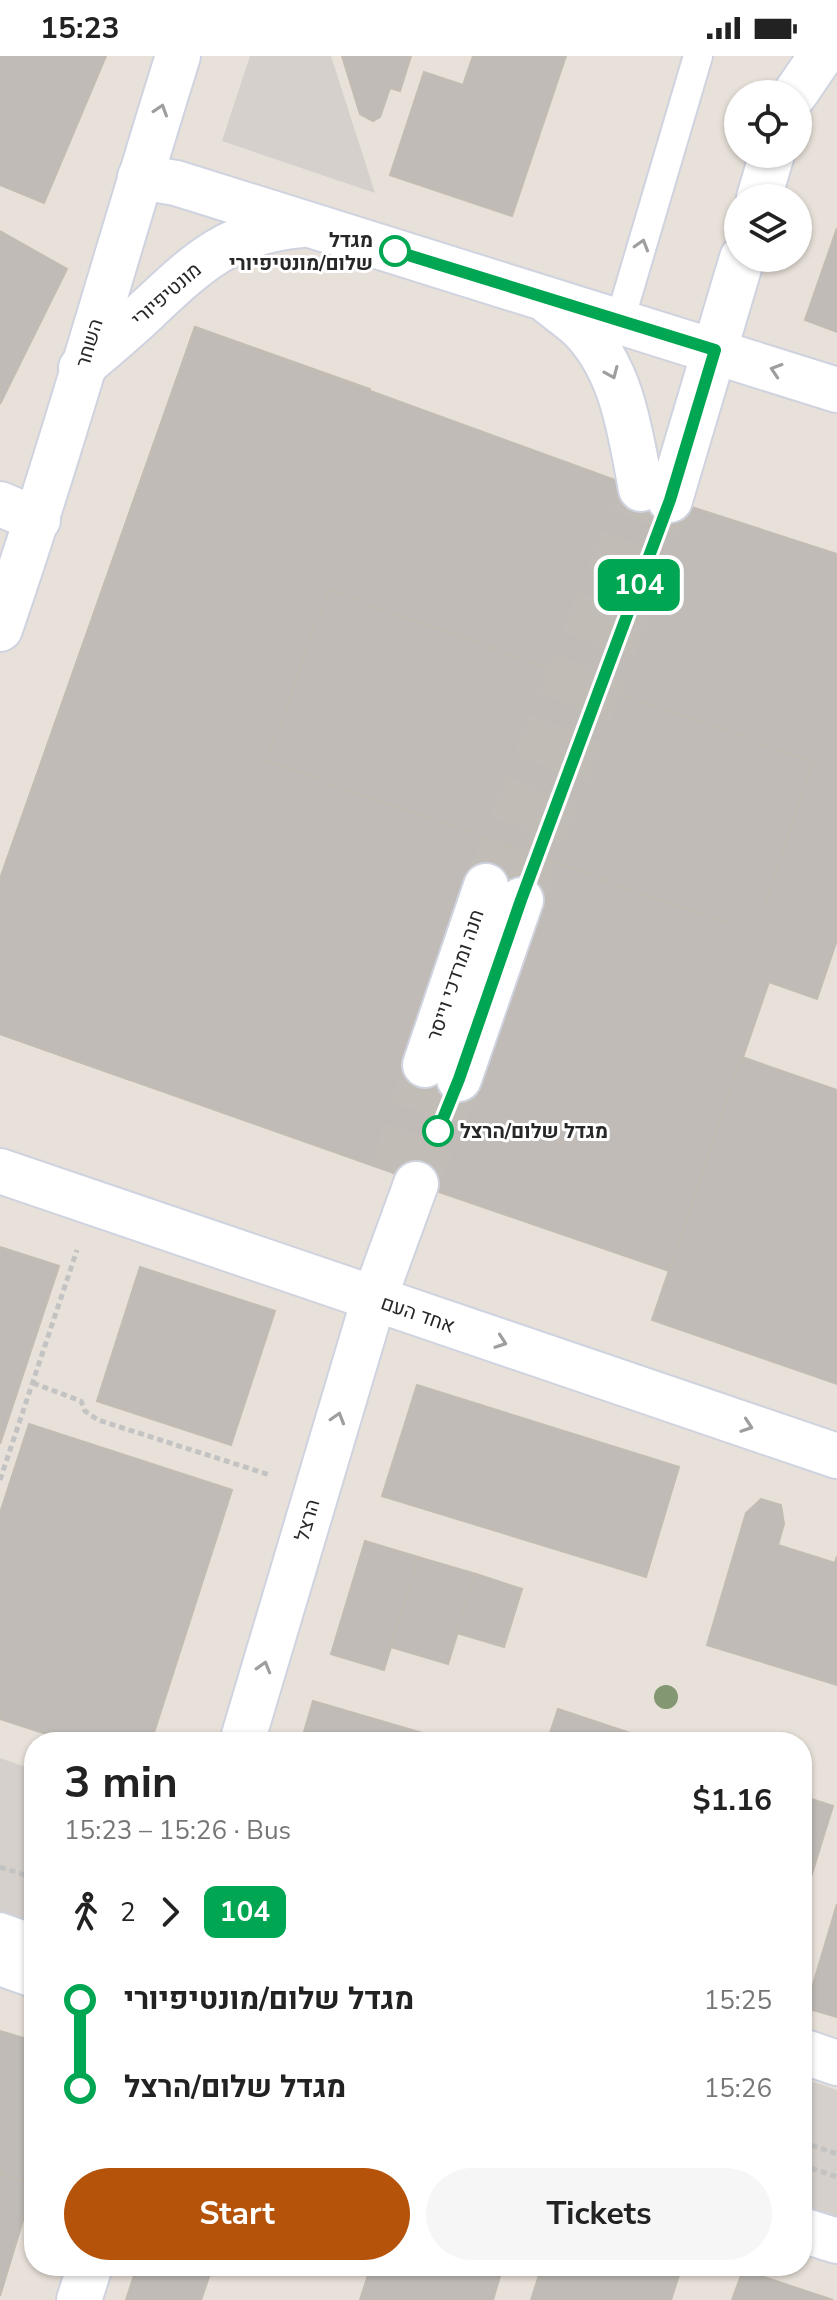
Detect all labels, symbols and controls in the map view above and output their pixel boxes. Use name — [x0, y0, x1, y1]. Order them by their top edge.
text: 15:23 — [40, 8, 119, 49]
map controls — [724, 80, 812, 272]
button: locate — [724, 80, 812, 168]
one-way arrow — [152, 104, 168, 118]
button: layers — [724, 184, 812, 272]
place label: מגדל שלום/מונטיפיורי — [229, 227, 373, 277]
marker: מגדל שלום/מונטיפיורי — [380, 236, 410, 266]
one-way arrow — [633, 239, 649, 253]
street label: מונטיפיורי — [126, 256, 207, 332]
street label: השחר — [69, 315, 110, 371]
one-way arrow — [770, 363, 784, 379]
one-way arrow — [602, 365, 618, 380]
line badge: 104 — [593, 559, 685, 611]
text: 104 — [614, 566, 664, 604]
street label: חנה ומרדכי וייסר — [420, 906, 491, 1045]
marker: מגדל שלום/הרצל — [423, 1116, 453, 1146]
place label: מגדל שלום/הרצל — [460, 1118, 608, 1145]
street label: אחד העם — [377, 1289, 458, 1340]
one-way arrow — [493, 1332, 507, 1348]
one-way arrow — [329, 1412, 345, 1425]
one-way arrow — [739, 1416, 753, 1432]
street label: הרצל — [289, 1496, 326, 1544]
one-way arrow — [255, 1661, 271, 1675]
text: 3 min — [64, 1753, 178, 1813]
text: $1.16 — [693, 1780, 772, 1821]
text: 15:23 – 15:26 · Bus — [64, 1813, 291, 1848]
icon: walk — [64, 1890, 108, 1934]
icon: forward — [148, 1890, 192, 1934]
text: 104 — [220, 1893, 270, 1931]
text: 2 — [120, 1895, 136, 1930]
text: מגדל שלום/מונטיפיורי — [124, 1979, 414, 2020]
text: 15:25 — [704, 1983, 772, 2018]
text: מגדל שלום/הרצל — [124, 2067, 346, 2108]
text: 15:26 — [704, 2071, 772, 2106]
button: Start — [64, 2168, 410, 2260]
button: Tickets — [426, 2168, 772, 2260]

